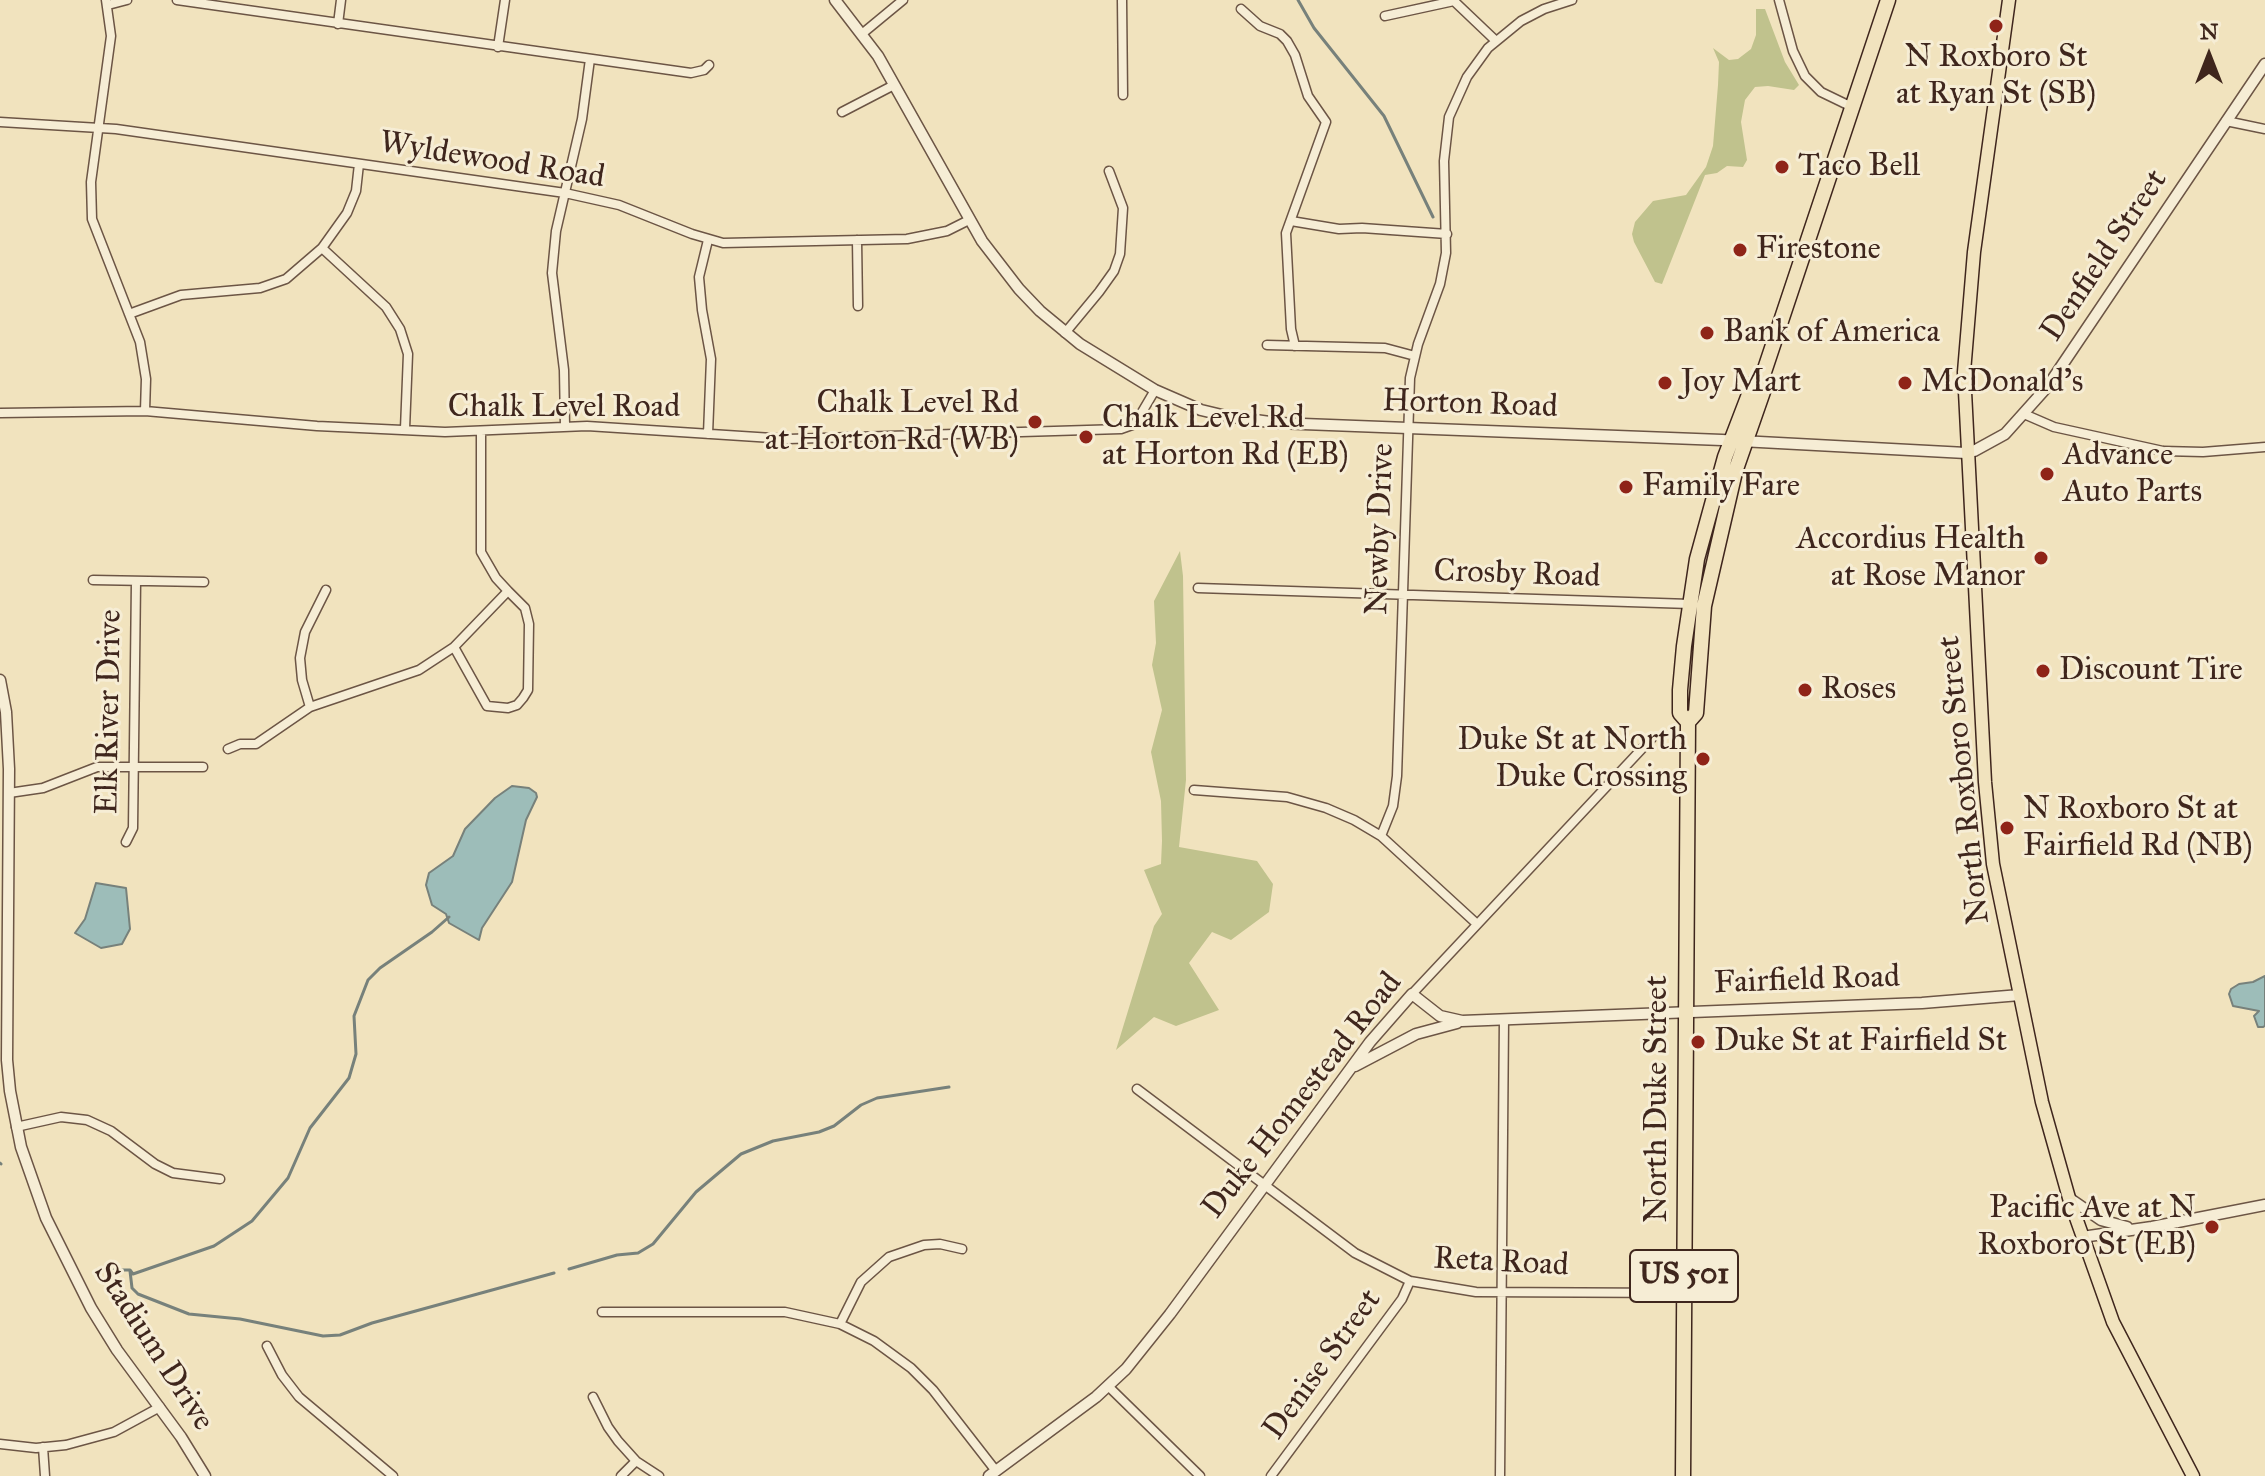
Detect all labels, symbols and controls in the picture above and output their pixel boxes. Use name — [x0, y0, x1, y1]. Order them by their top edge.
north arrow — [2169, 16, 2249, 96]
marker: N Roxboro St at Ryan St (SB) — [1987, 17, 2005, 35]
text: N — [2200, 18, 2218, 45]
place label: N Roxboro St at Ryan St (SB) — [1896, 39, 2096, 114]
street label: Wyldewood Road — [377, 124, 607, 198]
place label: Taco Bell — [1798, 148, 1920, 186]
marker: Taco Bell — [1773, 158, 1791, 176]
street label: Denfield Street — [2034, 163, 2176, 349]
place label: Firestone — [1756, 231, 1881, 269]
marker: Firestone — [1731, 241, 1749, 259]
place label: Bank of America — [1723, 314, 1940, 352]
marker: Bank of America — [1698, 324, 1716, 342]
place label: Joy Mart — [1681, 364, 1801, 402]
place label: McDonald's — [1921, 364, 2084, 402]
marker: Joy Mart — [1656, 374, 1674, 392]
marker: McDonald's — [1896, 374, 1914, 392]
street label: Horton Road — [1382, 383, 1558, 427]
place label: Chalk Level Rd at Horton Rd (WB) — [765, 385, 1019, 460]
street label: Chalk Level Road — [448, 389, 680, 427]
place label: Chalk Level Rd at Horton Rd (EB) — [1102, 400, 1349, 475]
marker: Chalk Level Rd at Horton Rd (WB) — [1026, 413, 1044, 431]
marker: Chalk Level Rd at Horton Rd (EB) — [1077, 428, 1095, 446]
place label: Advance Auto Parts — [2063, 437, 2202, 512]
street label: Newby Drive — [1359, 442, 1403, 616]
marker: Advance Auto Parts — [2038, 465, 2056, 483]
place label: Family Fare — [1642, 468, 1800, 506]
marker: Family Fare — [1617, 478, 1635, 496]
place label: Accordius Health at Rose Manor — [1796, 521, 2025, 596]
marker: Accordius Health at Rose Manor — [2032, 549, 2050, 567]
street label: Crosby Road — [1433, 553, 1601, 597]
street label: Elk River Drive — [89, 609, 131, 815]
street label: North Roxboro Street — [1931, 634, 1999, 926]
place label: Discount Tire — [2059, 652, 2243, 690]
marker: Discount Tire — [2034, 662, 2052, 680]
place label: Roses — [1821, 671, 1896, 709]
marker: Roses — [1796, 681, 1814, 699]
place label: Duke St at North Duke Crossing — [1458, 722, 1687, 797]
marker: Duke St at North Duke Crossing — [1694, 750, 1712, 768]
place label: N Roxboro St at Fairfield Rd (NB) — [2023, 791, 2253, 866]
marker: N Roxboro St at Fairfield Rd (NB) — [1998, 819, 2016, 837]
street label: Fairfield Road — [1713, 959, 1901, 1003]
street label: Duke Homestead Road — [1195, 965, 1411, 1227]
street label: North Duke Street — [1639, 975, 1677, 1223]
place label: Duke St at Fairfield St — [1714, 1023, 2007, 1061]
marker: Duke St at Fairfield St — [1689, 1033, 1707, 1051]
place label: Pacific Ave at N Roxboro St (EB) — [1978, 1190, 2196, 1265]
marker: Pacific Ave at N Roxboro St (EB) — [2203, 1218, 2221, 1236]
street label: Reta Road — [1432, 1240, 1570, 1286]
road number: US 501 — [1630, 1250, 1738, 1302]
street label: Stadium Drive — [84, 1256, 222, 1438]
street label: Denise Street — [1256, 1282, 1390, 1448]

